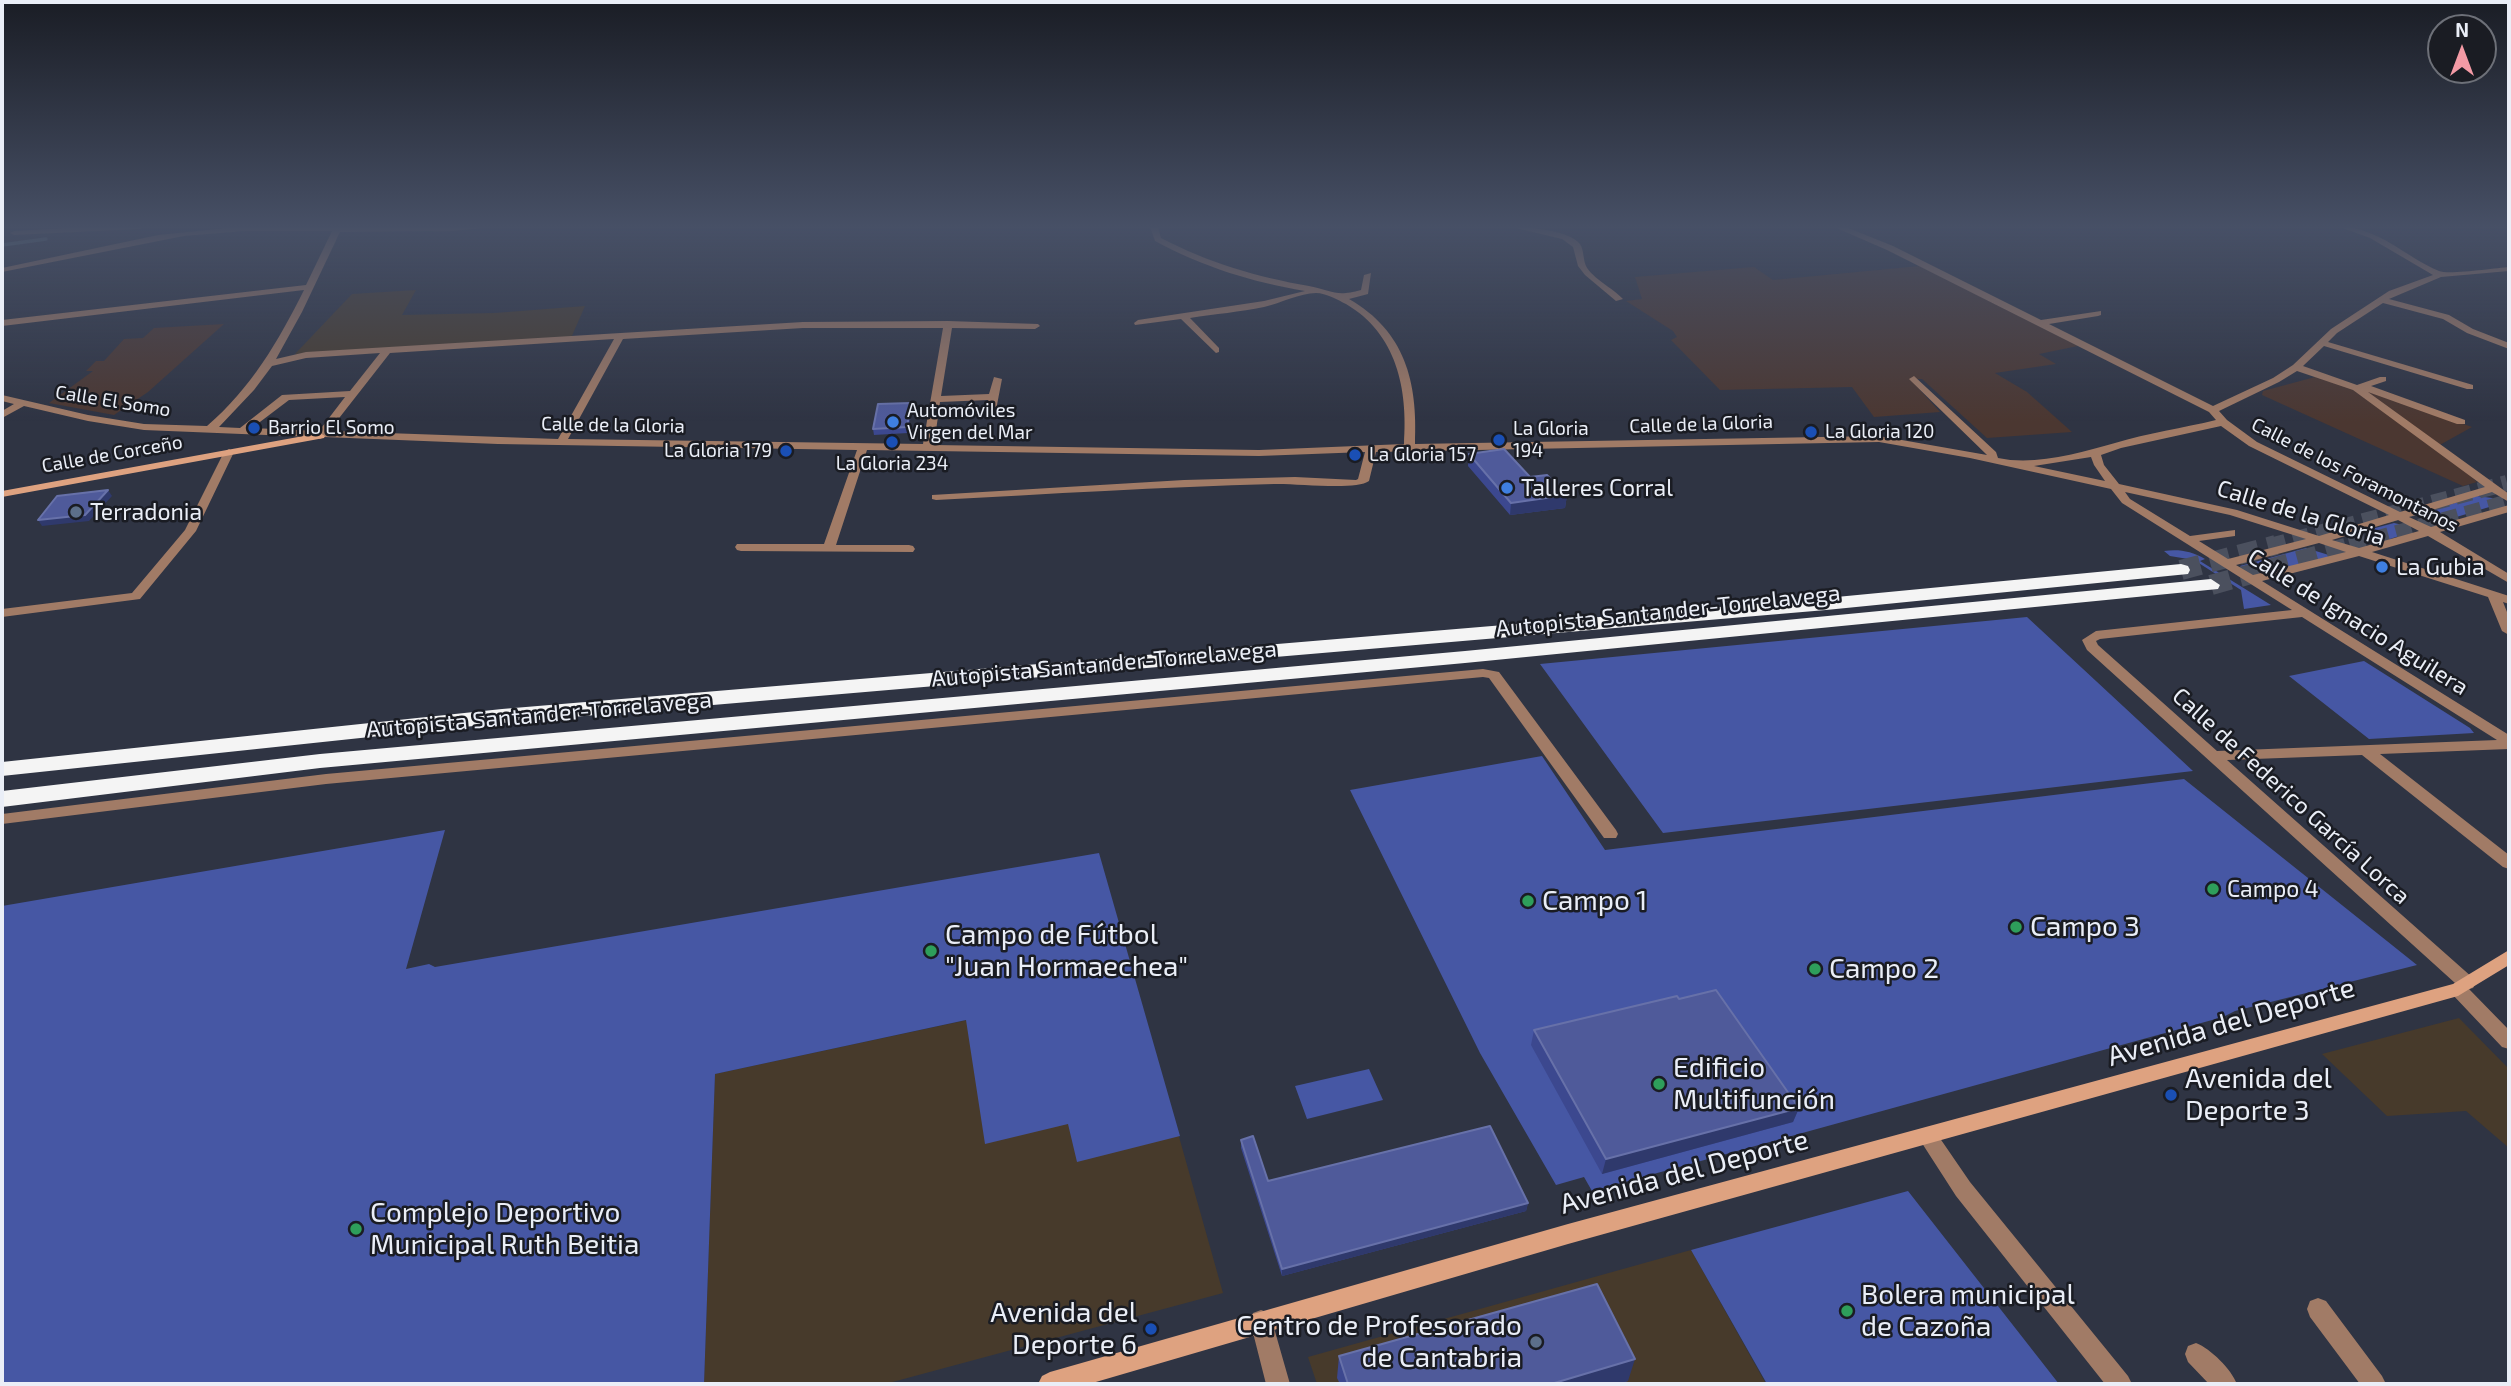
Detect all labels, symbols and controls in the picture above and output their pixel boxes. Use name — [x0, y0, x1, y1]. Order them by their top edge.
north arrow — [2427, 14, 2497, 84]
text: N — [2455, 18, 2469, 41]
street label: Calle El Somo — [54, 381, 172, 421]
place label: Automóviles Virgen del Mar — [907, 400, 1033, 444]
street label: Calle de la Gloria — [1629, 410, 1773, 438]
street label: Calle de la Gloria — [541, 412, 685, 438]
street label: Calle de los Foramontanos — [2248, 413, 2462, 537]
marker: Automóviles Virgen del Mar — [885, 414, 901, 430]
place label: Barrio El Somo — [268, 417, 395, 439]
place label: La Gloria 194 — [1513, 418, 1589, 462]
marker: Barrio El Somo — [246, 420, 262, 436]
place label: La Gloria 120 — [1825, 421, 1934, 443]
marker: La Gloria 120 — [1803, 424, 1819, 440]
street label: Calle de Corceño — [40, 430, 184, 478]
marker: La Gloria 194 — [1491, 432, 1507, 448]
marker: La Gloria 234 — [884, 434, 900, 450]
place label: La Gloria 179 — [664, 440, 772, 462]
marker: La Gloria 179 — [778, 443, 794, 459]
place label: La Gloria 157 — [1369, 444, 1476, 466]
marker: La Gloria 157 — [1347, 447, 1363, 463]
place label: La Gloria 234 — [836, 453, 948, 475]
place label: Talleres Corral — [1521, 474, 1673, 502]
street label: Calle de la Gloria — [2214, 474, 2388, 552]
marker: Talleres Corral — [1499, 480, 1515, 496]
place label: Terradonia — [90, 498, 202, 526]
marker: Terradonia — [68, 504, 84, 520]
street label: Calle de Ignacio Aguilera — [2243, 543, 2473, 701]
place label: La Gubia — [2396, 553, 2485, 581]
marker: La Gubia — [2374, 559, 2390, 575]
street label: Autopista Santander-Torrelavega — [1494, 579, 1842, 643]
street label: Autopista Santander-Torrelavega — [930, 635, 1278, 693]
street label: Calle de Federico García Lorca — [2167, 682, 2415, 910]
street label: Autopista Santander-Torrelavega — [365, 686, 713, 744]
place label: Campo 4 — [2227, 875, 2319, 903]
marker: Campo 4 — [2205, 881, 2221, 897]
place label: Campo 1 — [1542, 884, 1647, 918]
marker: Campo 1 — [1520, 893, 1536, 909]
place label: Campo 3 — [2030, 910, 2140, 944]
place label: Campo de Fútbol "Juan Hormaechea" — [945, 918, 1188, 984]
marker: Campo 3 — [2008, 919, 2024, 935]
marker: Campo de Fútbol "Juan Hormaechea" — [923, 943, 939, 959]
place label: Campo 2 — [1829, 952, 1939, 986]
marker: Campo 2 — [1807, 961, 1823, 977]
street label: Avenida del Deporte — [2103, 971, 2359, 1073]
place label: Edificio Multifunción — [1673, 1051, 1835, 1117]
place label: Avenida del Deporte 3 — [2185, 1062, 2332, 1128]
marker: Edificio Multifunción — [1651, 1076, 1667, 1092]
marker: Avenida del Deporte 3 — [2163, 1087, 2179, 1103]
street label: Avenida del Deporte — [1556, 1123, 1812, 1221]
place label: Complejo Deportivo Municipal Ruth Beitia — [370, 1196, 639, 1262]
marker: Complejo Deportivo Municipal Ruth Beitia — [348, 1221, 364, 1237]
place label: Bolera municipal de Cazoña — [1861, 1278, 2075, 1344]
place label: Avenida del Deporte 6 — [990, 1296, 1137, 1362]
marker: Bolera municipal de Cazoña — [1839, 1303, 1855, 1319]
place label: Centro de Profesorado de Cantabria — [1236, 1309, 1522, 1375]
marker: Avenida del Deporte 6 — [1143, 1321, 1159, 1337]
marker: Centro de Profesorado de Cantabria — [1528, 1334, 1544, 1350]

